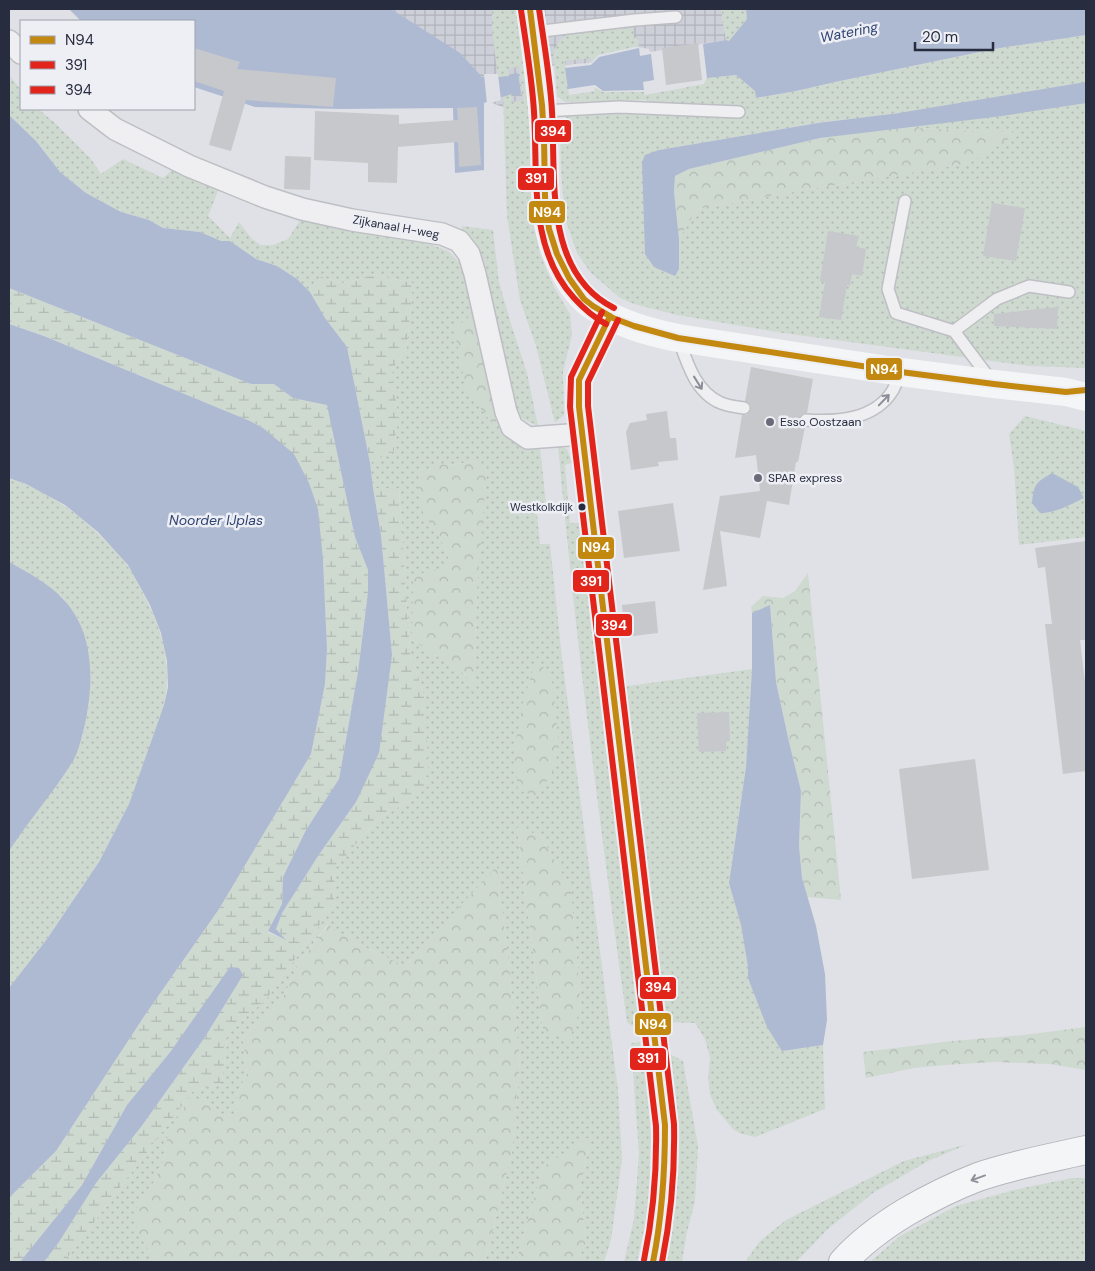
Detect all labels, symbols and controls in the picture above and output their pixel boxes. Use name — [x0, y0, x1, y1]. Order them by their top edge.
water label: Watering — [819, 18, 880, 46]
legend — [20, 20, 195, 110]
scale bar — [915, 20, 992, 52]
text: 20 m — [922, 27, 958, 47]
text: N94 — [65, 30, 94, 50]
text: 391 — [65, 55, 87, 75]
text: 394 — [65, 80, 92, 100]
line badge: 394 — [534, 119, 572, 143]
text: 394 — [540, 122, 566, 140]
line badge: 391 — [517, 167, 555, 191]
text: 391 — [525, 169, 547, 187]
line badge: N94 — [528, 200, 566, 224]
text: N94 — [533, 203, 561, 221]
street label: Zijkanaal H-weg — [351, 212, 441, 243]
line badge: N94 — [865, 357, 903, 381]
text: N94 — [870, 360, 898, 378]
one-way arrow — [694, 375, 704, 389]
one-way arrow — [878, 394, 890, 406]
place label: Esso Oostzaan — [780, 414, 862, 430]
marker: Esso Oostzaan — [764, 416, 776, 428]
place label: SPAR express — [768, 470, 842, 486]
marker: SPAR express — [752, 472, 764, 484]
place label: Westkolkdijk — [510, 500, 573, 514]
marker: Westkolkdijk — [577, 502, 587, 512]
water label: Noorder IJplas — [169, 511, 263, 529]
line badge: N94 — [577, 536, 615, 560]
text: N94 — [582, 538, 610, 556]
line badge: 391 — [572, 569, 610, 593]
text: 391 — [580, 572, 602, 590]
line badge: 394 — [595, 613, 633, 637]
text: 394 — [601, 616, 627, 634]
line badge: 394 — [639, 976, 677, 1000]
text: 394 — [645, 978, 671, 996]
line badge: N94 — [634, 1012, 672, 1036]
text: N94 — [639, 1015, 667, 1033]
line badge: 391 — [629, 1047, 667, 1071]
text: 391 — [637, 1049, 659, 1067]
one-way arrow — [970, 1174, 986, 1183]

